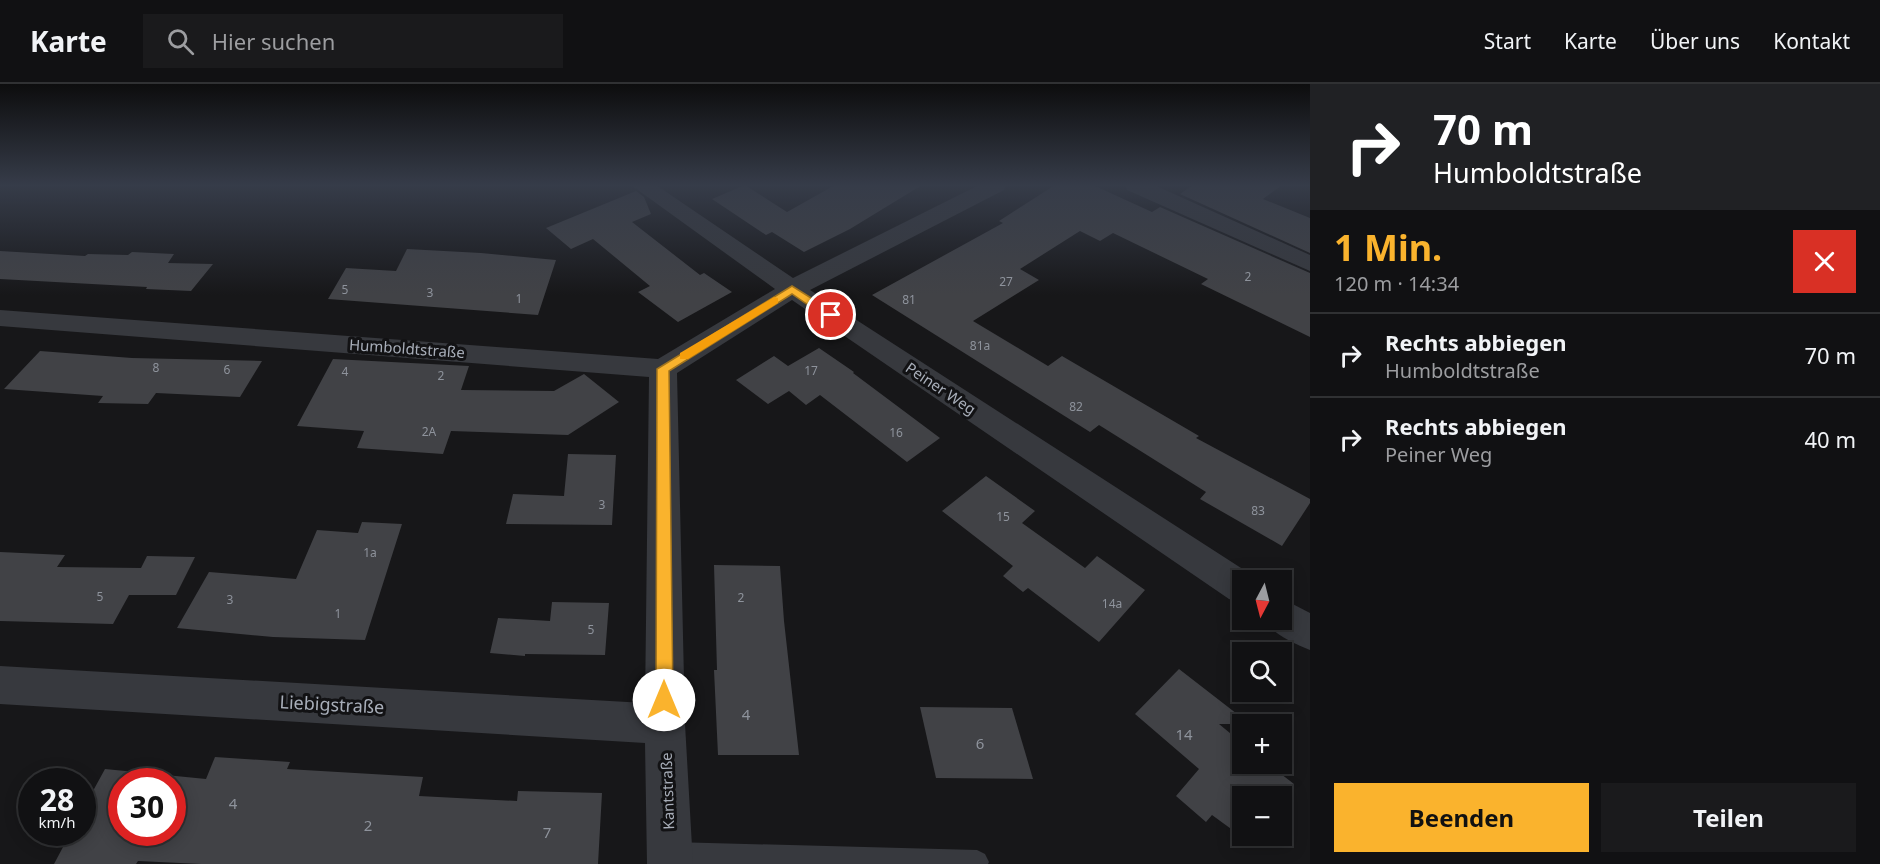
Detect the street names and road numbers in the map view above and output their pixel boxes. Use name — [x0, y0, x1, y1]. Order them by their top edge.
street label: Humboldtstraße — [348, 334, 466, 362]
street label: Peiner Weg — [902, 357, 980, 419]
street label: Liebigstraße — [279, 689, 385, 719]
street label: Kantstraße — [656, 752, 678, 830]

